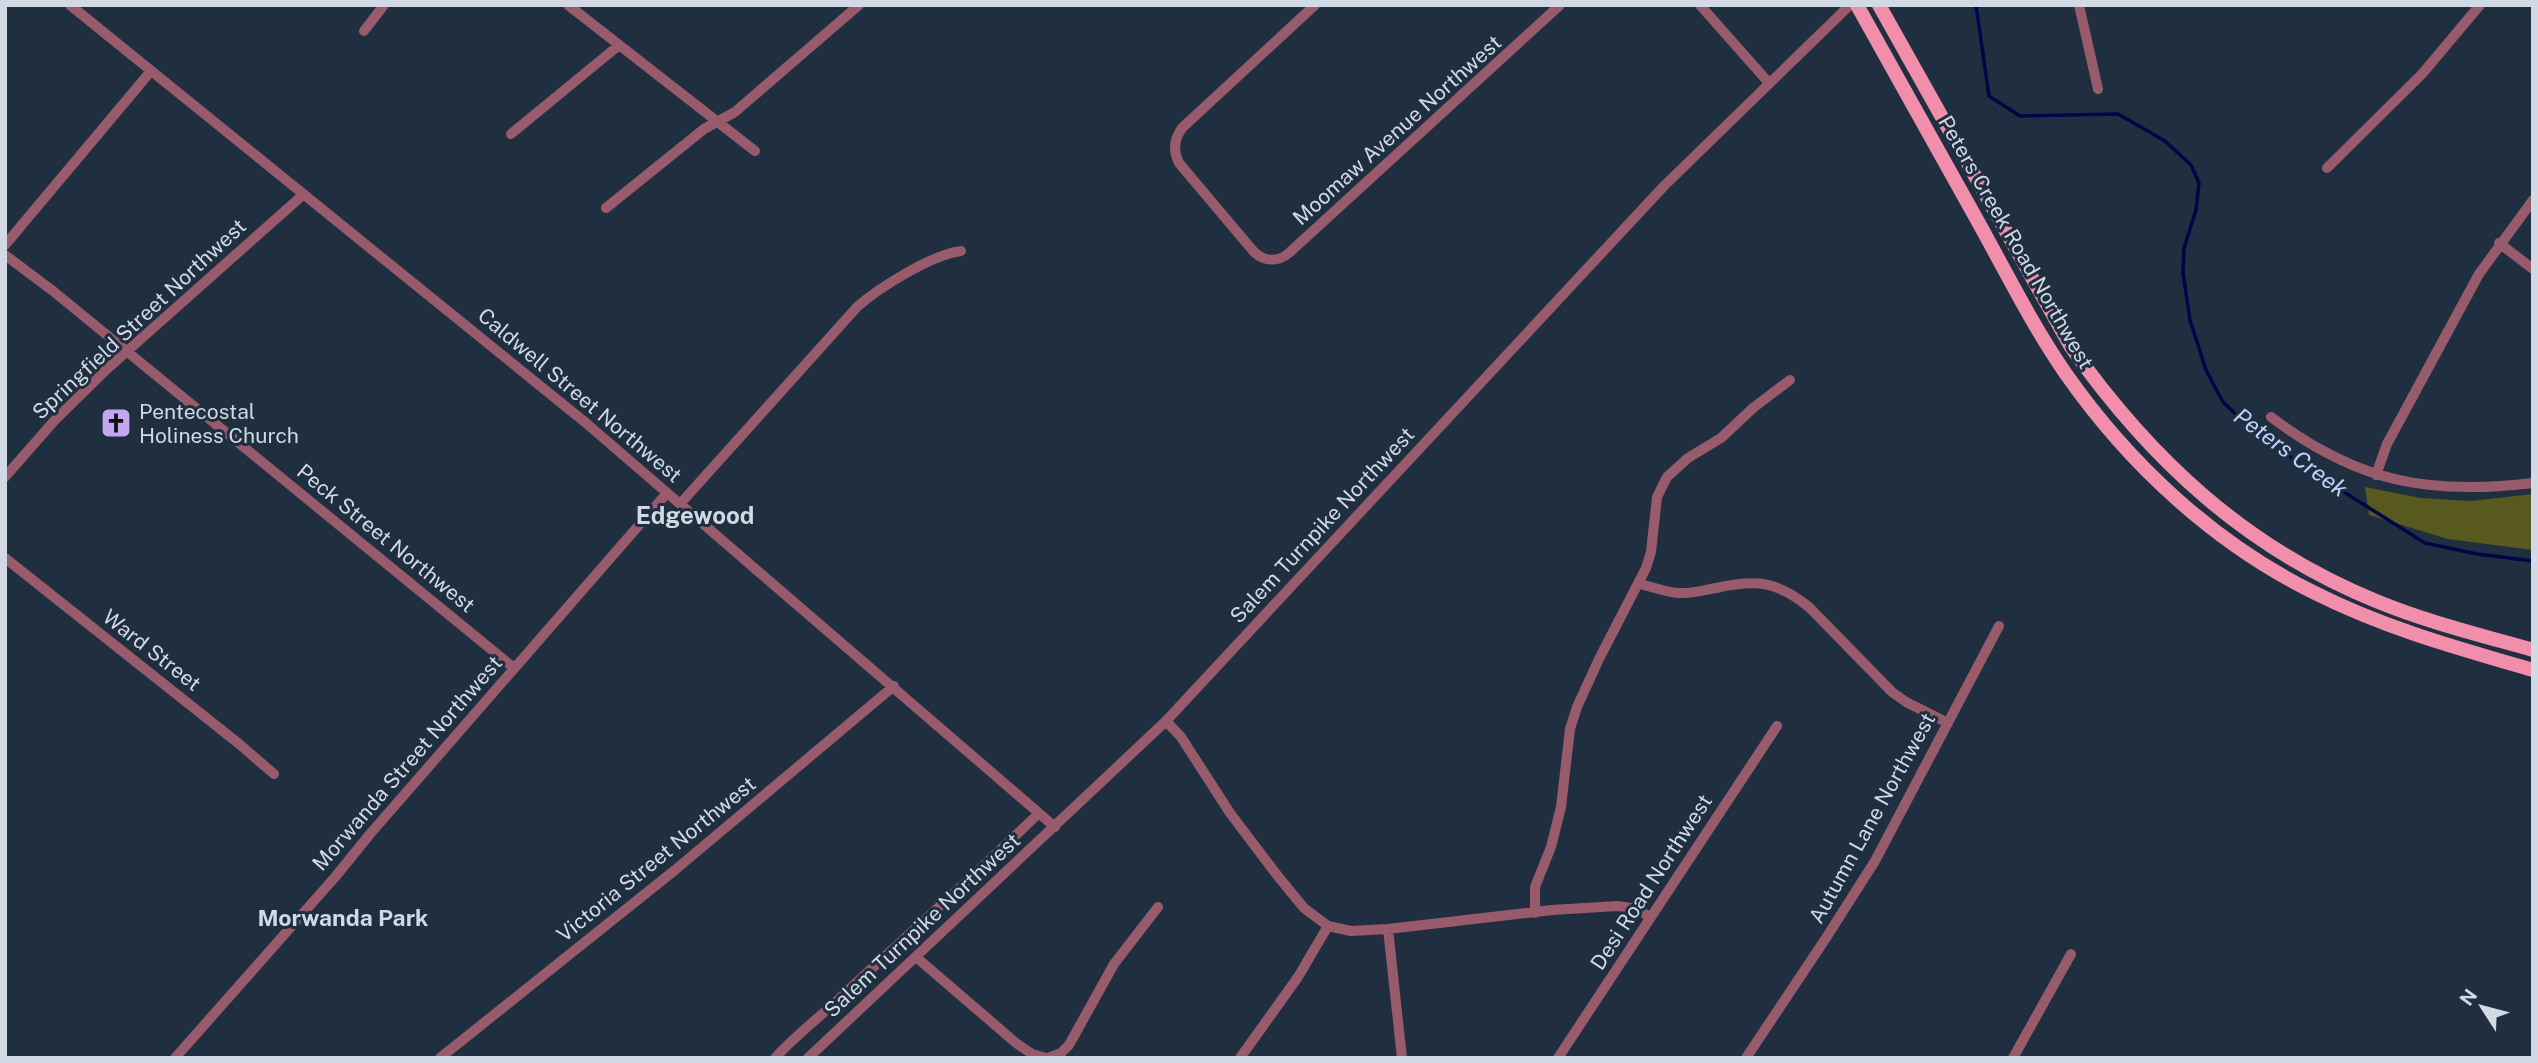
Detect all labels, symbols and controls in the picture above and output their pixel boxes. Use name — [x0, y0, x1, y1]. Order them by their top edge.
street label: Moomaw Avenue Northwest — [1288, 30, 1506, 230]
street label: Peters Creek Road Northwest — [1933, 111, 2099, 373]
street label: Springfield Street Northwest — [27, 213, 251, 425]
street label: Caldwell Street Northwest — [473, 302, 687, 488]
place label: Pentecostal Holiness Church — [139, 399, 299, 448]
water label: Peters Creek — [2229, 402, 2353, 502]
church icon: Pentecostal Holiness Church — [99, 406, 133, 440]
street label: Salem Turnpike Northwest — [1225, 422, 1419, 628]
street label: Peck Street Northwest — [292, 459, 480, 617]
district label: Edgewood — [636, 501, 754, 529]
street label: Ward Street — [98, 604, 206, 696]
street label: Morwanda Street Northwest — [307, 651, 507, 875]
street label: Autumn Lane Northwest — [1804, 708, 1940, 928]
street label: Victoria Street Northwest — [552, 771, 760, 947]
street label: Desi Road Northwest — [1585, 790, 1717, 974]
street label: Salem Turnpike Northwest — [819, 828, 1025, 1022]
district label: Morwanda Park — [258, 904, 428, 931]
north arrow — [2447, 972, 2517, 1042]
text: N — [2455, 985, 2482, 1009]

